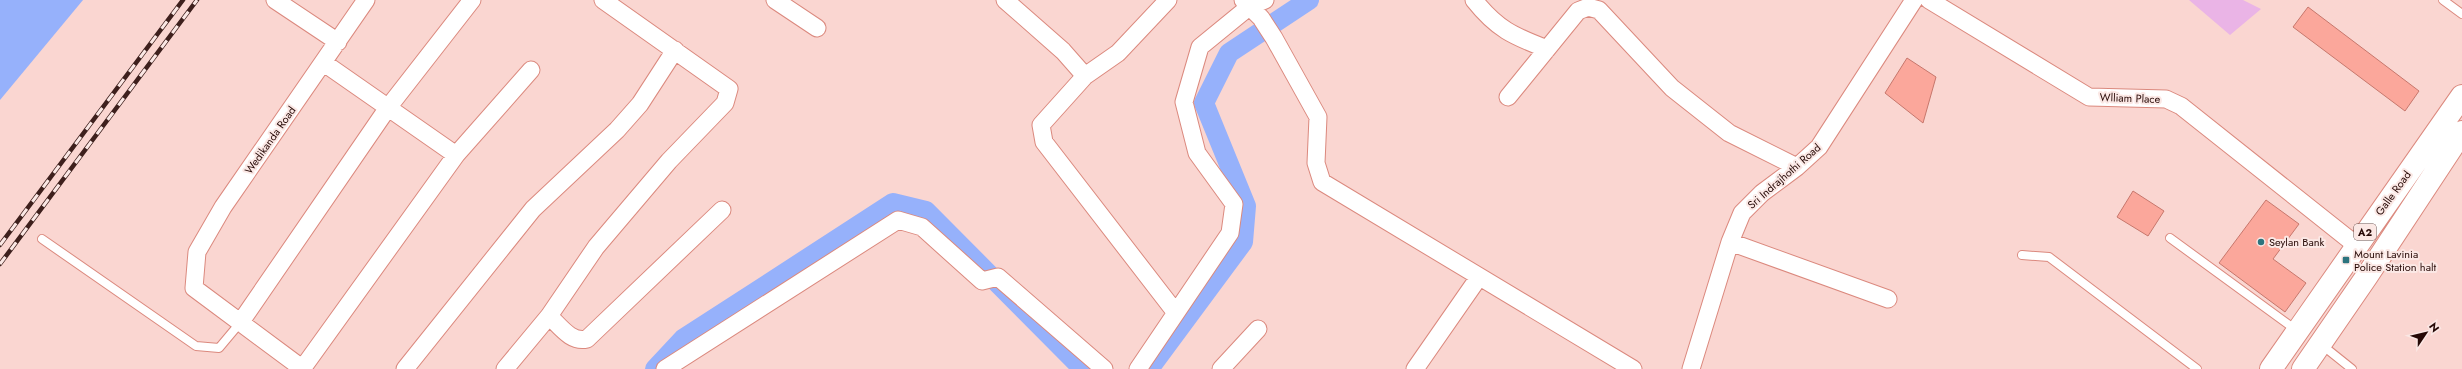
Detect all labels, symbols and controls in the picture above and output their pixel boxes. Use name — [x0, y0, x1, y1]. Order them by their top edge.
street label: Wlliam Place — [2099, 89, 2161, 107]
street label: Wedikanda Road — [241, 103, 299, 177]
street label: Sri Indrajhothi Road — [1744, 140, 1824, 212]
street label: Galle Road — [2371, 167, 2415, 219]
road number: A2 — [2354, 224, 2376, 240]
place label: Seylan Bank — [2269, 234, 2324, 250]
marker: Seylan Bank — [2256, 237, 2266, 247]
place label: Mount Lavinia Police Station halt — [2354, 246, 2436, 275]
marker: Mount Lavinia Police Station halt — [2341, 255, 2351, 265]
north arrow — [2406, 313, 2446, 353]
text: N — [2425, 319, 2443, 335]

